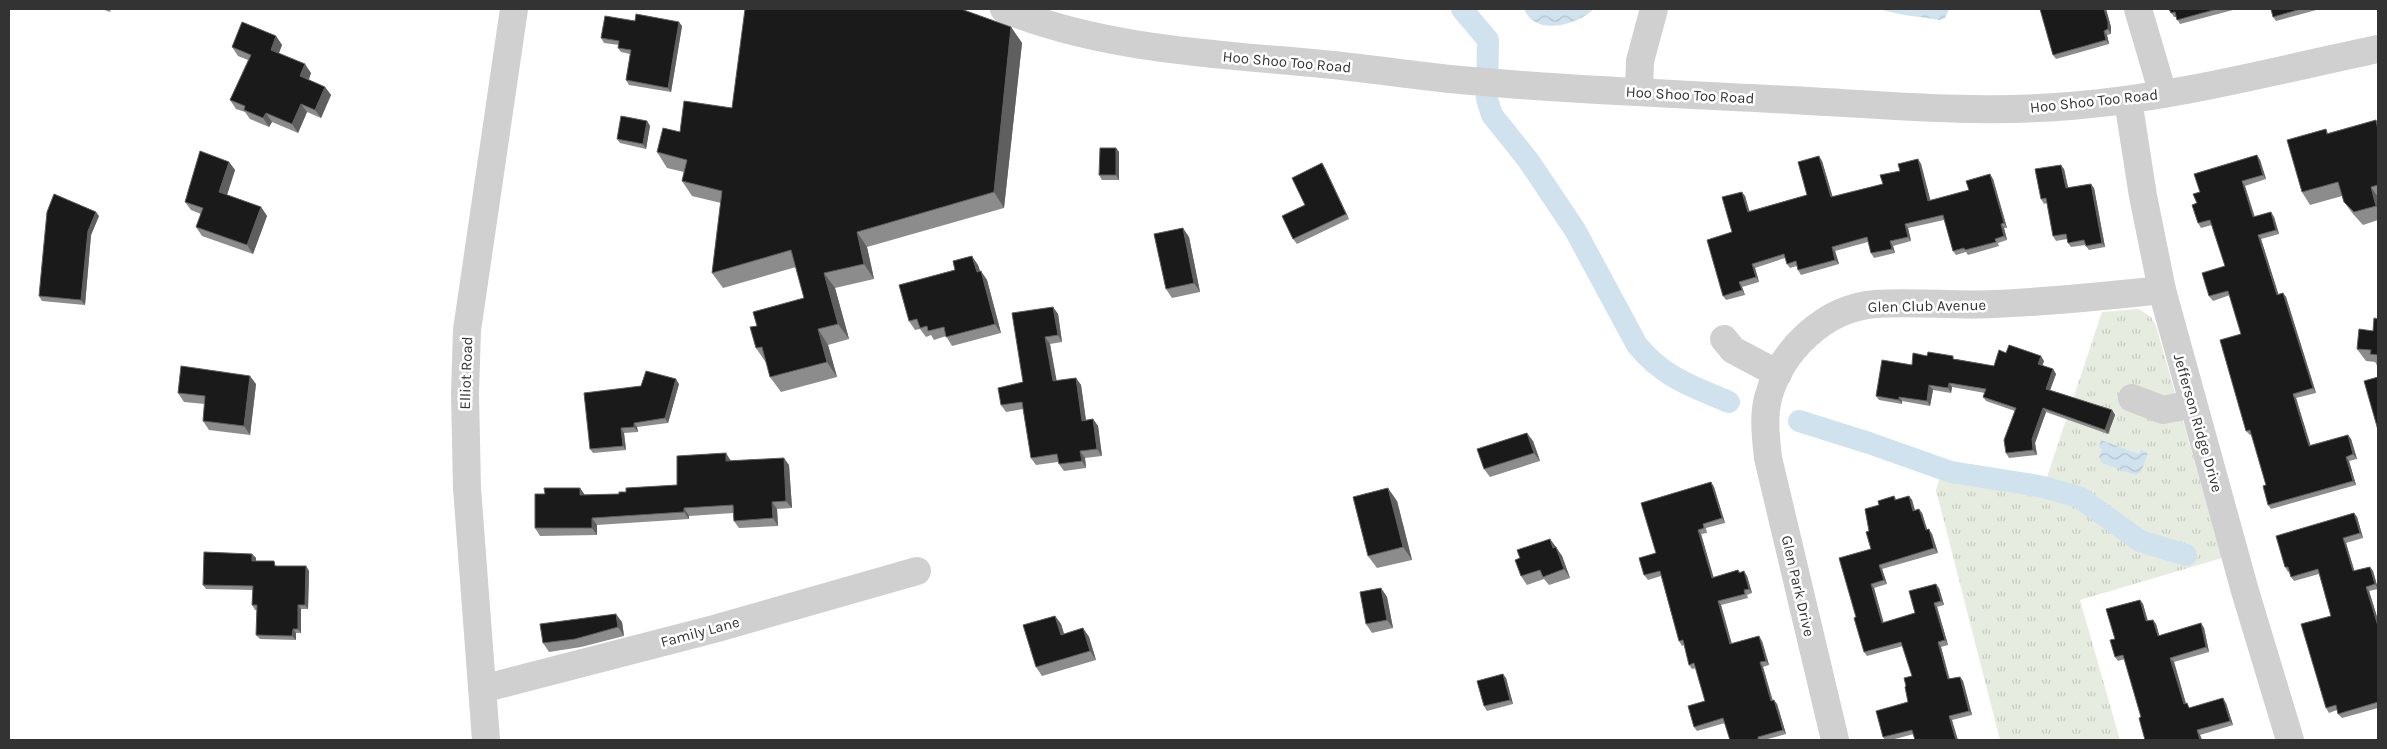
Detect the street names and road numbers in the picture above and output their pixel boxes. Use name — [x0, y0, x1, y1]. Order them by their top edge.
street label: Hoo Shoo Too Road — [1222, 47, 1352, 77]
street label: Hoo Shoo Too Road — [1625, 83, 1755, 107]
street label: Hoo Shoo Too Road — [2029, 85, 2159, 117]
street label: Glen Club Avenue — [1868, 296, 1986, 316]
street label: Elliot Road — [456, 336, 476, 410]
street label: Jefferson Ridge Drive — [2170, 352, 2226, 494]
street label: Glen Park Drive — [1778, 534, 1818, 638]
street label: Family Lane — [659, 613, 741, 651]

